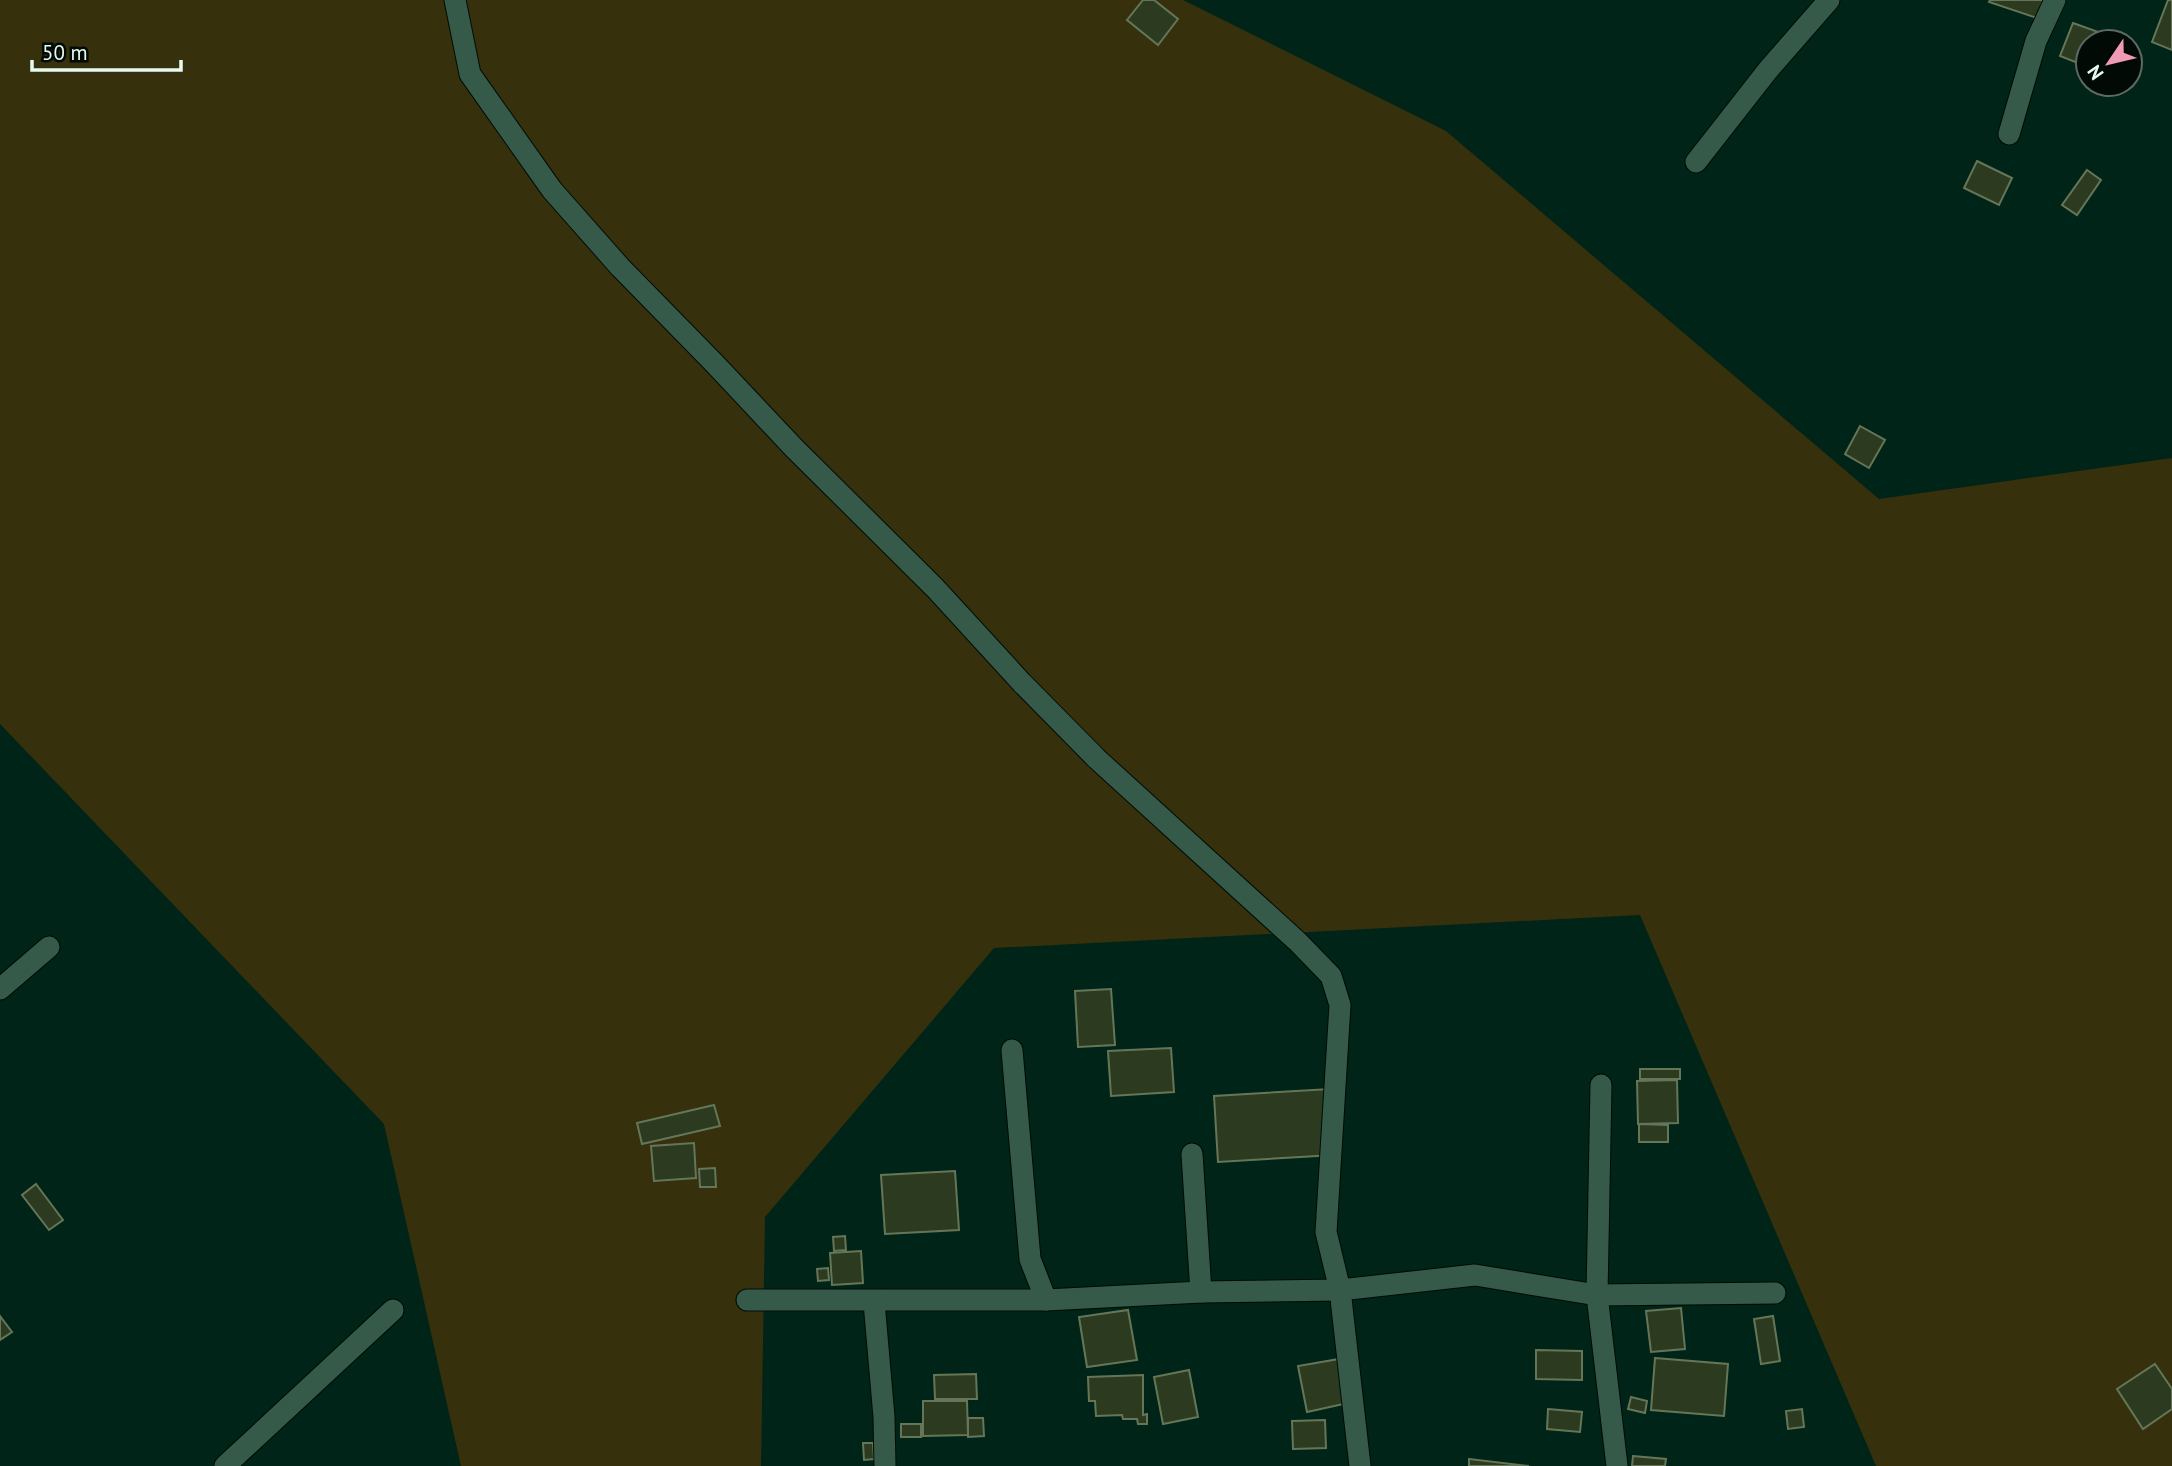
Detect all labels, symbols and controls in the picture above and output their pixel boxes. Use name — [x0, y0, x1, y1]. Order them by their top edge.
scale bar — [32, 28, 180, 72]
north arrow — [2074, 28, 2144, 98]
text: 50 m — [42, 39, 88, 66]
text: N — [2082, 61, 2108, 85]

